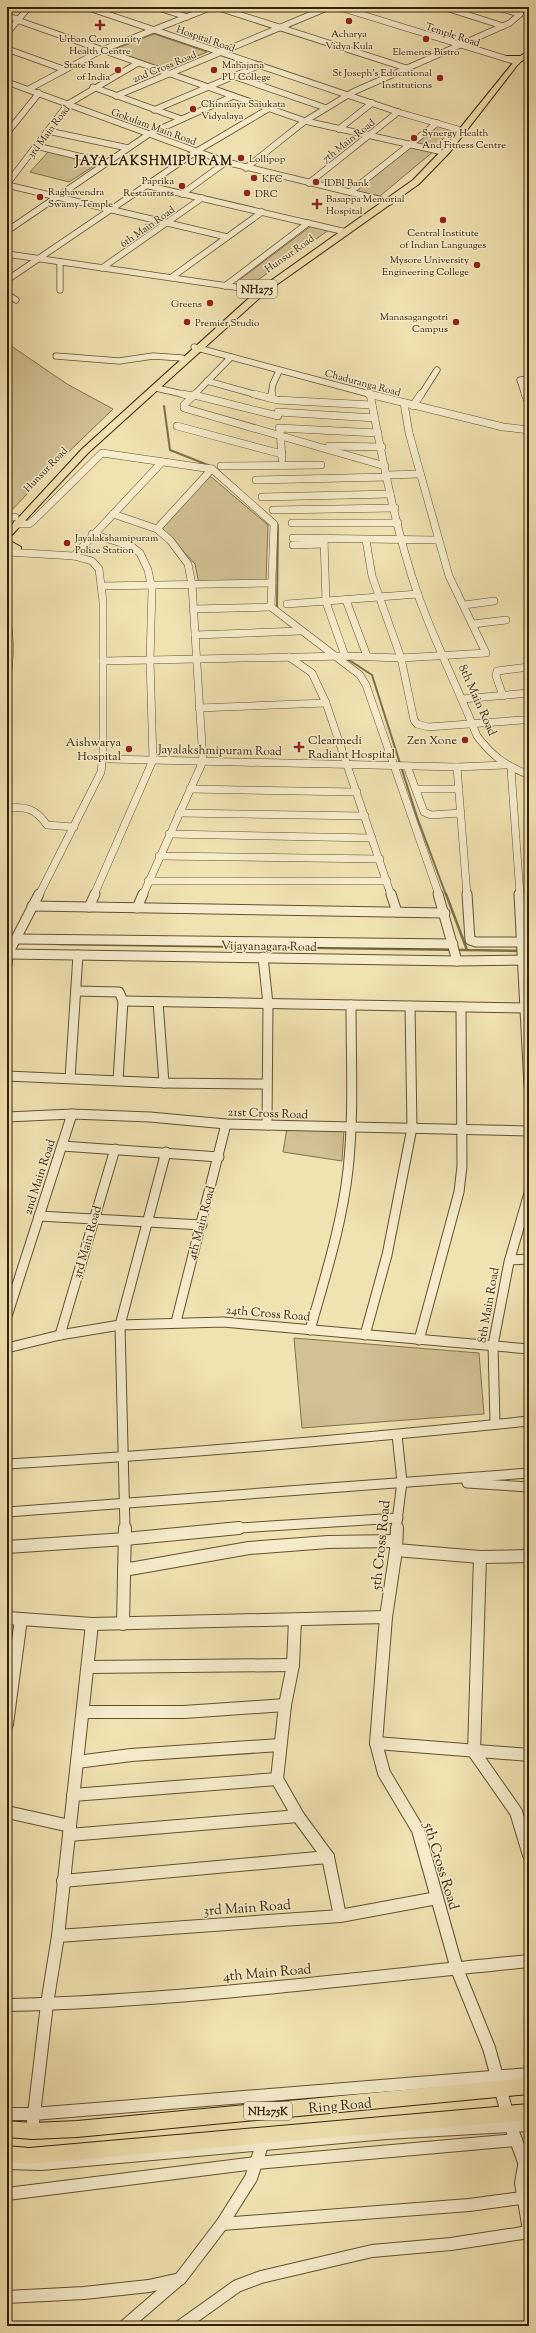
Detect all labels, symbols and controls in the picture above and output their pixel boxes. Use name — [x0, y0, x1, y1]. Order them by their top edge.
marker: Acharya Vidya Kula — [344, 16, 354, 26]
marker: Urban Community Health Centre — [94, 19, 106, 31]
street label: Temple Road — [423, 20, 482, 51]
street label: Hospital Road — [174, 22, 237, 57]
place label: Acharya Vidya Kula — [325, 27, 373, 54]
place label: Urban Community Health Centre — [59, 32, 141, 59]
marker: Elements Bistro — [421, 34, 431, 44]
place label: Elements Bistro — [392, 45, 460, 60]
street label: 2nd Cross Road — [130, 48, 199, 87]
place label: State Bank of India — [64, 58, 111, 85]
place label: Mahajana PU College — [222, 58, 271, 85]
marker: State Bank of India — [113, 65, 123, 75]
marker: Mahajana PU College — [209, 65, 219, 75]
place label: St Joseph's Educational Institutions — [333, 66, 432, 93]
marker: St Joseph's Educational Institutions — [435, 73, 445, 83]
place label: Chinmaya Saiukata Vidyalaya — [201, 97, 286, 124]
street label: 3rd Main Road — [24, 102, 74, 161]
marker: Chinmaya Saiukata Vidyalaya — [188, 104, 198, 114]
street label: Gokulam Main Road — [109, 105, 198, 150]
street label: 7th Main Road — [319, 115, 379, 167]
place label: Synergy Health And Fitness Centre — [422, 126, 506, 153]
marker: Synergy Health And Fitness Centre — [409, 133, 419, 143]
place label: Lollipop — [249, 152, 286, 167]
district label: JAYALAKSHMIPURAM — [74, 153, 233, 171]
marker: Lollipop — [236, 153, 246, 163]
place label: KFC — [262, 172, 283, 187]
marker: KFC — [249, 173, 259, 183]
place label: Paprika Restaurants — [123, 174, 174, 201]
place label: IDBI Bank — [324, 176, 370, 191]
marker: IDBI Bank — [311, 177, 321, 187]
marker: Paprika Restaurants — [177, 181, 187, 191]
place label: Raghavendra Swamy Temple — [48, 185, 113, 212]
place label: DRC — [255, 187, 278, 202]
marker: DRC — [242, 188, 252, 198]
marker: Raghavendra Swamy Temple — [35, 192, 45, 202]
place label: Basappa Memorial Hospital — [326, 192, 405, 219]
marker: Basappa Memorial Hospital — [311, 198, 323, 210]
street label: 6th Main Road — [118, 203, 178, 252]
marker: Central Institute of Indian Languages — [438, 215, 448, 225]
place label: Central Institute of Indian Languages — [400, 226, 486, 253]
street label: Hunsur Road — [262, 231, 318, 277]
place label: Mysore University Engineering College — [382, 253, 469, 280]
marker: Mysore University Engineering College — [472, 260, 482, 270]
road number: NH275 — [237, 280, 277, 298]
place label: Greens — [171, 297, 202, 312]
marker: Greens — [205, 298, 215, 308]
place label: Manasagangotri Campus — [380, 310, 448, 337]
place label: Premier Studio — [195, 316, 260, 331]
marker: Premier Studio — [182, 317, 192, 327]
marker: Manasagangotri Campus — [451, 317, 461, 327]
street label: Chaduranga Road — [323, 366, 403, 401]
street label: Hunsur Road — [21, 444, 72, 496]
place label: Jayalakshamipuram Police Station — [74, 531, 159, 558]
marker: Jayalakshamipuram Police Station — [62, 538, 72, 548]
street label: 8th Main Road — [453, 662, 501, 739]
place label: Clearmedi Radiant Hospital — [308, 732, 396, 764]
place label: Zen Xone — [407, 732, 457, 750]
place label: Aishwarya Hospital — [66, 734, 122, 766]
marker: Zen Xone — [460, 735, 470, 745]
street label: Jayalakshmipuram Road — [157, 741, 282, 761]
marker: Clearmedi Radiant Hospital — [293, 741, 305, 753]
marker: Aishwarya Hospital — [124, 744, 134, 754]
street label: Vijayanagara Road — [221, 937, 317, 957]
street label: 21st Cross Road — [227, 1104, 309, 1124]
street label: 2nd Main Road — [19, 1137, 61, 1217]
street label: 4th Main Road — [183, 1184, 221, 1262]
street label: 3rd Main Road — [69, 1203, 107, 1281]
street label: 8th Main Road — [473, 1266, 505, 1344]
street label: 24th Cross Road — [225, 1301, 311, 1327]
street label: 5th Cross Road — [367, 1499, 397, 1592]
street label: 5th Cross Road — [417, 1820, 463, 1913]
street label: 3rd Main Road — [203, 1896, 292, 1922]
street label: 4th Main Road — [222, 1960, 312, 1988]
street label: Ring Road — [308, 2094, 373, 2120]
road number: NH275K — [244, 2102, 292, 2120]

